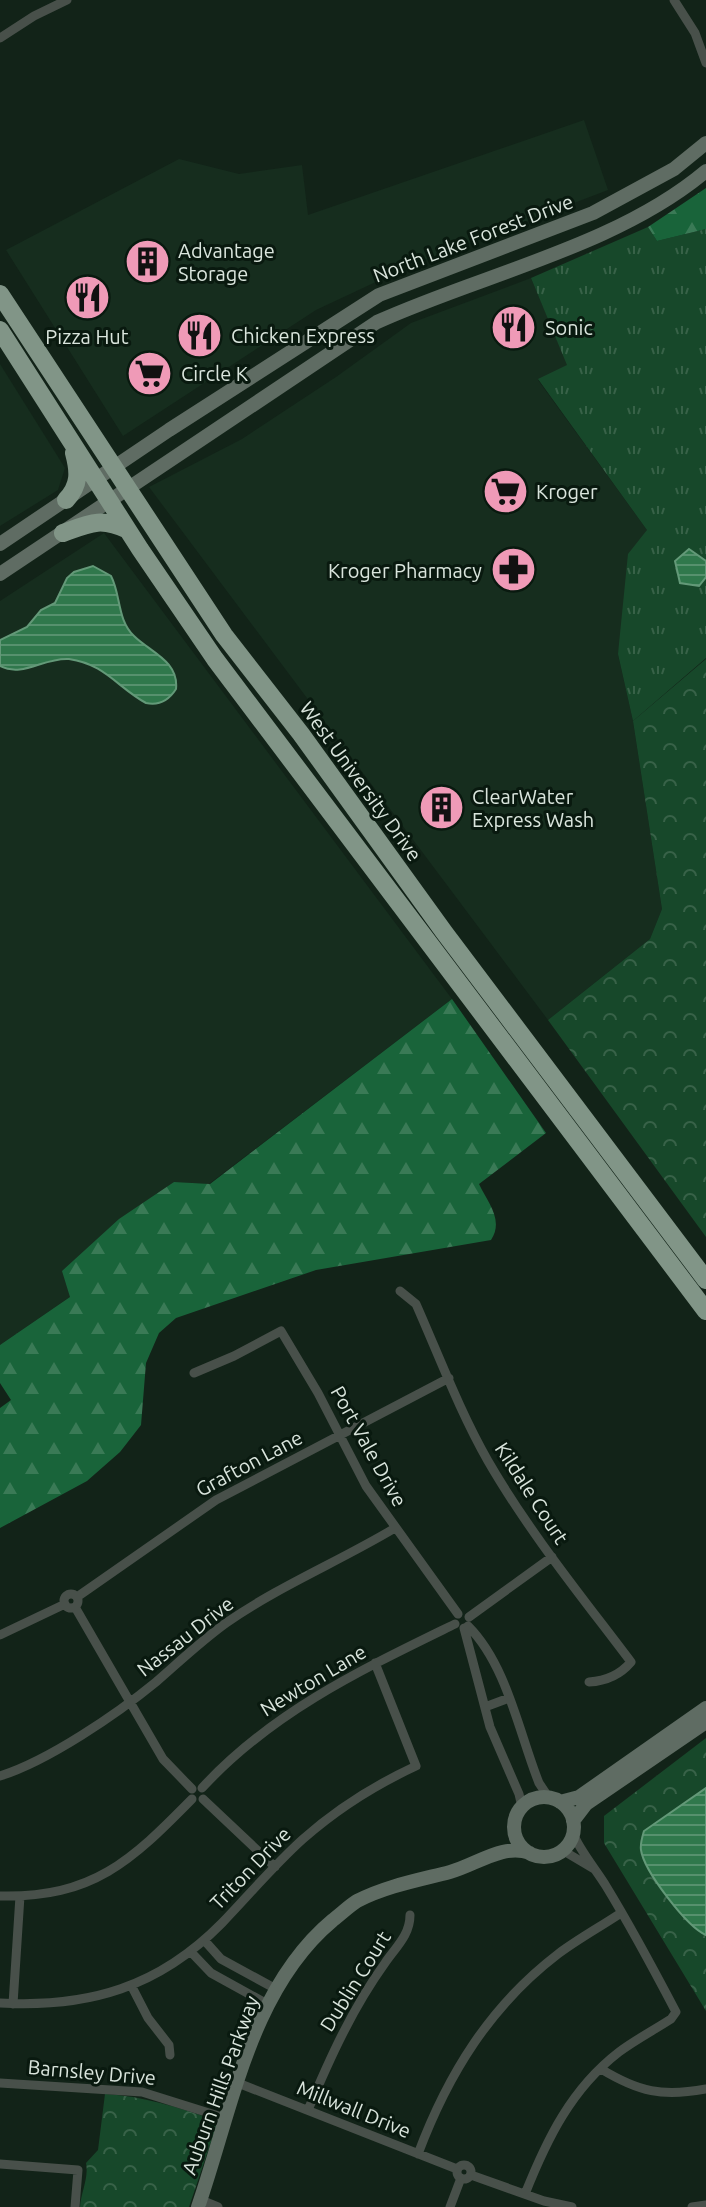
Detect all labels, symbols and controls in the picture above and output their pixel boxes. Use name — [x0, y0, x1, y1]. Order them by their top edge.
street label: North Lake Forest Drive — [370, 189, 576, 287]
building icon: Advantage Storage — [123, 237, 171, 285]
place label: Advantage Storage — [178, 239, 275, 285]
restaurant icon: Pizza Hut — [63, 273, 111, 321]
restaurant icon: Sonic — [490, 303, 538, 351]
restaurant icon: Chicken Express — [176, 311, 224, 359]
place label: Sonic — [545, 316, 593, 339]
place label: Chicken Express — [231, 324, 375, 347]
place label: Pizza Hut — [45, 325, 129, 348]
supermarket icon: Circle K — [126, 349, 174, 397]
place label: Circle K — [181, 362, 248, 385]
supermarket icon: Kroger — [481, 467, 529, 515]
place label: Kroger — [536, 480, 598, 503]
pharmacy icon: Kroger Pharmacy — [489, 546, 537, 594]
place label: Kroger Pharmacy — [328, 559, 482, 582]
street label: West University Drive — [295, 697, 427, 865]
building icon: ClearWater Express Wash — [417, 784, 465, 832]
place label: ClearWater Express Wash — [472, 785, 594, 831]
street label: Port Vale Drive — [326, 1382, 412, 1510]
street label: Grafton Lane — [192, 1425, 306, 1501]
street label: Kildale Court — [491, 1438, 573, 1548]
street label: Nassau Drive — [132, 1591, 238, 1681]
street label: Newton Lane — [256, 1639, 370, 1721]
street label: Triton Drive — [205, 1822, 295, 1914]
street label: Dublin Court — [315, 1926, 395, 2035]
street label: Auburn Hills Parkway — [177, 1992, 263, 2178]
street label: Barnsley Drive — [27, 2055, 157, 2089]
street label: Millwall Drive — [294, 2076, 414, 2142]

